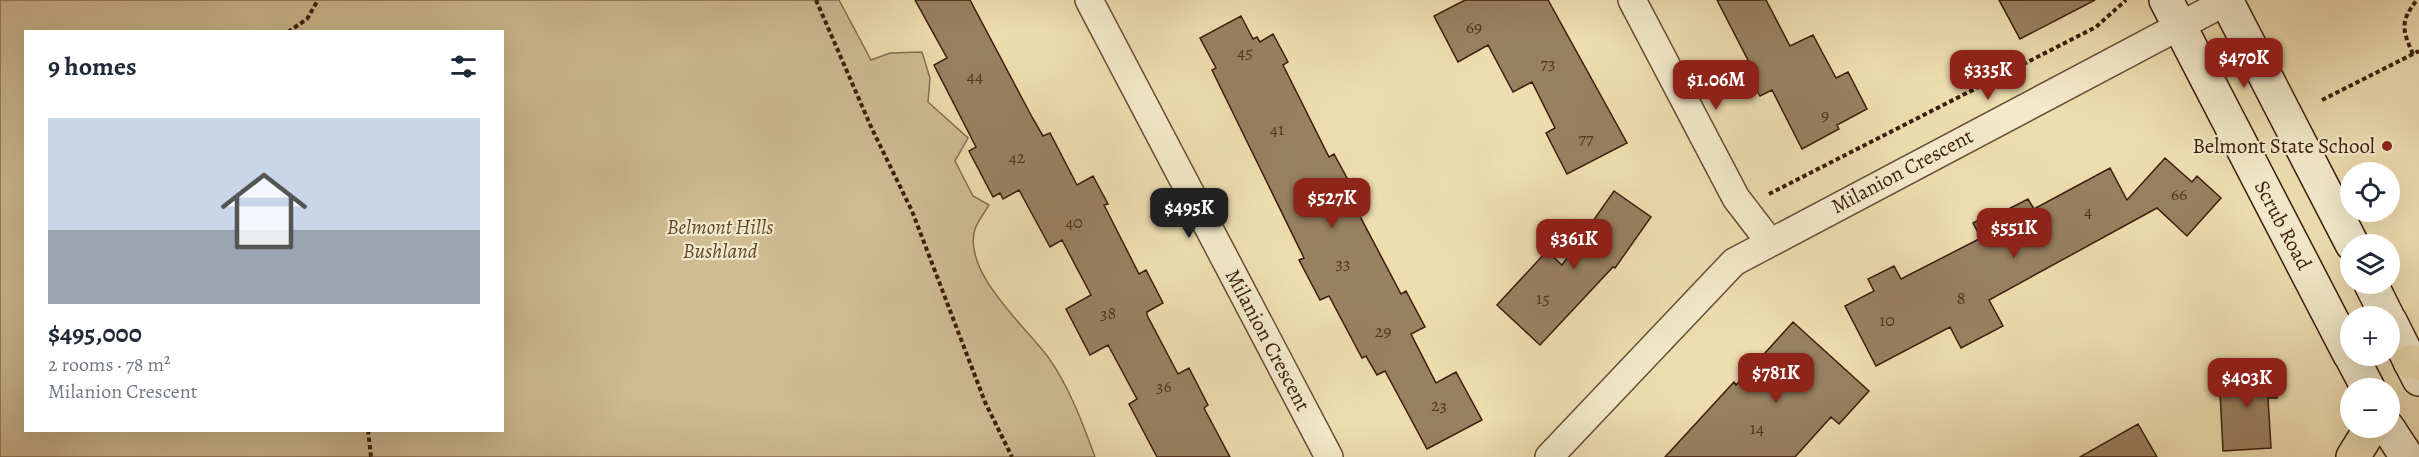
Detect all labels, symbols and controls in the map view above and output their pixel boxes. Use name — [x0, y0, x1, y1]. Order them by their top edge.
house number: 69 — [1466, 15, 1482, 39]
pin: $470K — [2202, 38, 2286, 89]
house number: 45 — [1237, 40, 1253, 64]
text: $470K — [2219, 44, 2269, 71]
text: 9 homes — [48, 49, 137, 84]
icon: filters — [447, 50, 480, 83]
pin: $335K — [1946, 50, 2030, 101]
house number: 73 — [1540, 51, 1556, 75]
text: $335K — [1964, 56, 2012, 83]
pin: $1.06M — [1667, 60, 1765, 111]
house number: 44 — [967, 64, 983, 88]
text: $1.06M — [1687, 66, 1745, 93]
house number: 9 — [1821, 103, 1829, 127]
house number: 41 — [1270, 117, 1284, 141]
street label: Milanion Crescent — [1826, 122, 1978, 220]
house number: 77 — [1578, 126, 1594, 150]
place label: Belmont State School — [2192, 132, 2375, 160]
marker: Belmont State School — [2380, 139, 2394, 153]
house number: 42 — [1009, 145, 1026, 169]
icon: home — [210, 157, 318, 265]
map controls — [2340, 162, 2400, 438]
button: locate — [2340, 162, 2400, 222]
street label: Scrub Road — [2248, 175, 2319, 275]
pin: $527K — [1290, 178, 1374, 229]
house number: 66 — [2171, 182, 2187, 206]
text: $527K — [1307, 184, 1357, 211]
pin: $495K — [1147, 188, 1231, 239]
text: $495K — [1164, 194, 1214, 221]
house number: 4 — [2084, 199, 2092, 223]
pin: $551K — [1972, 208, 2056, 259]
house number: 40 — [1065, 210, 1083, 234]
park label: Belmont Hills Bushland — [667, 213, 773, 265]
text: $551K — [1991, 214, 2037, 241]
pin: $361K — [1532, 219, 1616, 270]
text: $361K — [1550, 225, 1598, 252]
button: layers — [2340, 234, 2400, 294]
house number: 33 — [1336, 251, 1350, 275]
street label: Milanion Crescent — [1219, 264, 1317, 416]
house number: 15 — [1536, 286, 1550, 310]
house number: 8 — [1957, 286, 1965, 310]
house number: 38 — [1100, 301, 1116, 325]
button: + — [2340, 306, 2400, 366]
house number: 10 — [1879, 308, 1895, 332]
text: $495,000 — [48, 316, 142, 351]
house number: 29 — [1375, 319, 1391, 343]
text: 2 rooms · 78 m² — [48, 351, 171, 378]
pin: $781K — [1734, 353, 1818, 404]
pin: $403K — [2205, 358, 2289, 409]
text: $781K — [1752, 359, 1800, 386]
text: $403K — [2222, 364, 2272, 391]
house number: 36 — [1156, 374, 1172, 398]
text: Milanion Crescent — [48, 378, 197, 405]
button: − — [2340, 378, 2400, 438]
house number: 23 — [1431, 393, 1447, 417]
house number: 14 — [1750, 416, 1764, 440]

